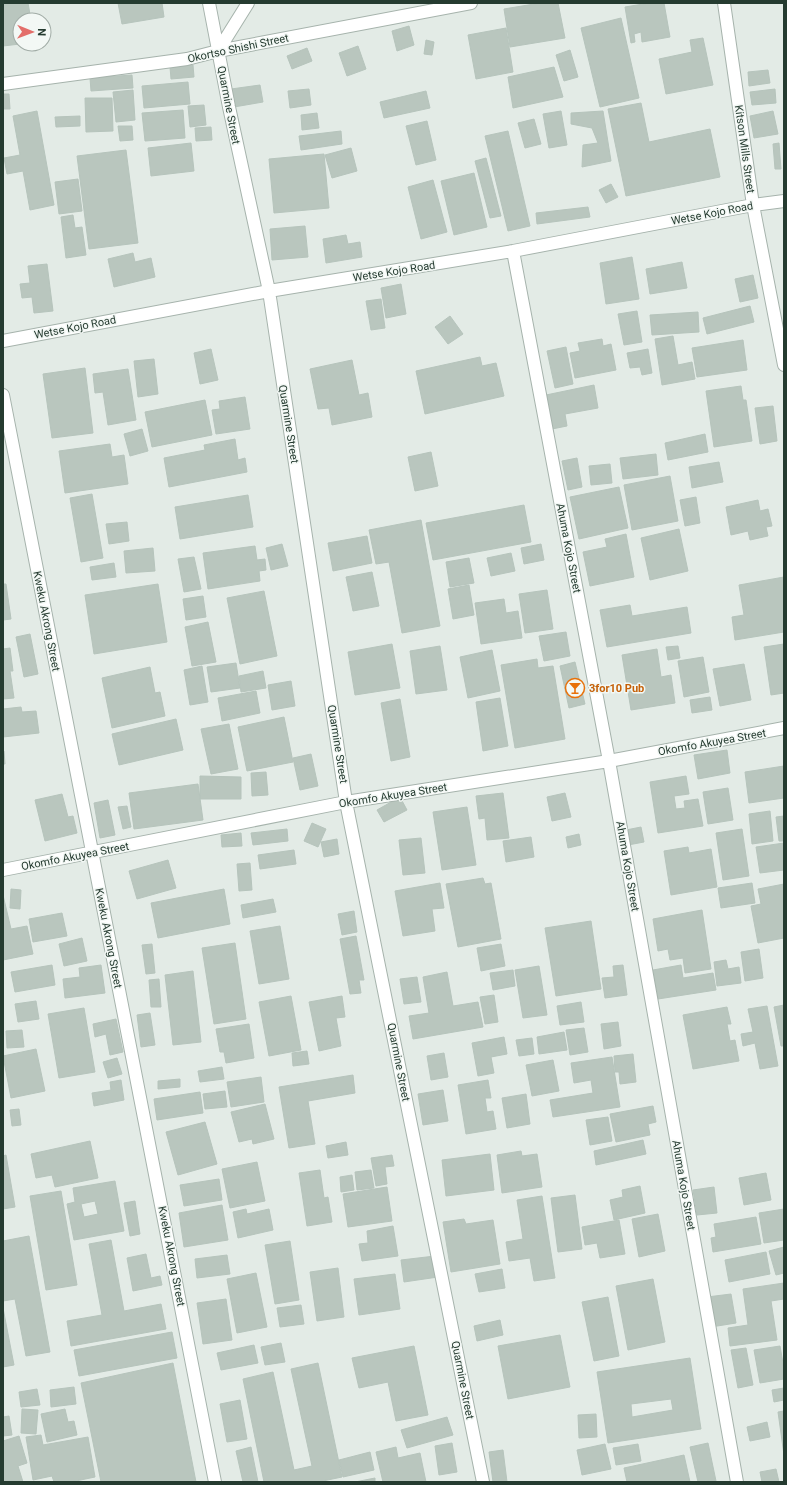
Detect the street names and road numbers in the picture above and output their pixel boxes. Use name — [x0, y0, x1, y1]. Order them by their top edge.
street label: Okortso Shishi Street — [186, 31, 290, 66]
street label: Quarmine Street — [215, 65, 243, 146]
street label: Kitson Mills Street — [732, 104, 757, 194]
street label: Wetse Kojo Road — [670, 199, 754, 228]
street label: Wetse Kojo Road — [352, 259, 436, 284]
street label: Wetse Kojo Road — [33, 313, 117, 342]
street label: Quarmine Street — [276, 384, 301, 465]
street label: Ahuma Kojo Street — [553, 502, 584, 595]
street label: Kweku Akrong Street — [30, 570, 63, 673]
street label: Quarmine Street — [325, 704, 350, 785]
street label: Okomfo Akuyea Street — [657, 727, 767, 758]
street label: Okomfo Akuyea Street — [338, 780, 449, 810]
street label: Ahuma Kojo Street — [613, 820, 642, 913]
street label: Okomfo Akuyea Street — [20, 840, 130, 873]
street label: Kweku Akrong Street — [92, 887, 125, 990]
street label: Quarmine Street — [385, 1022, 413, 1103]
street label: Ahuma Kojo Street — [669, 1139, 698, 1232]
street label: Kweku Akrong Street — [155, 1205, 188, 1308]
street label: Quarmine Street — [449, 1340, 477, 1421]

